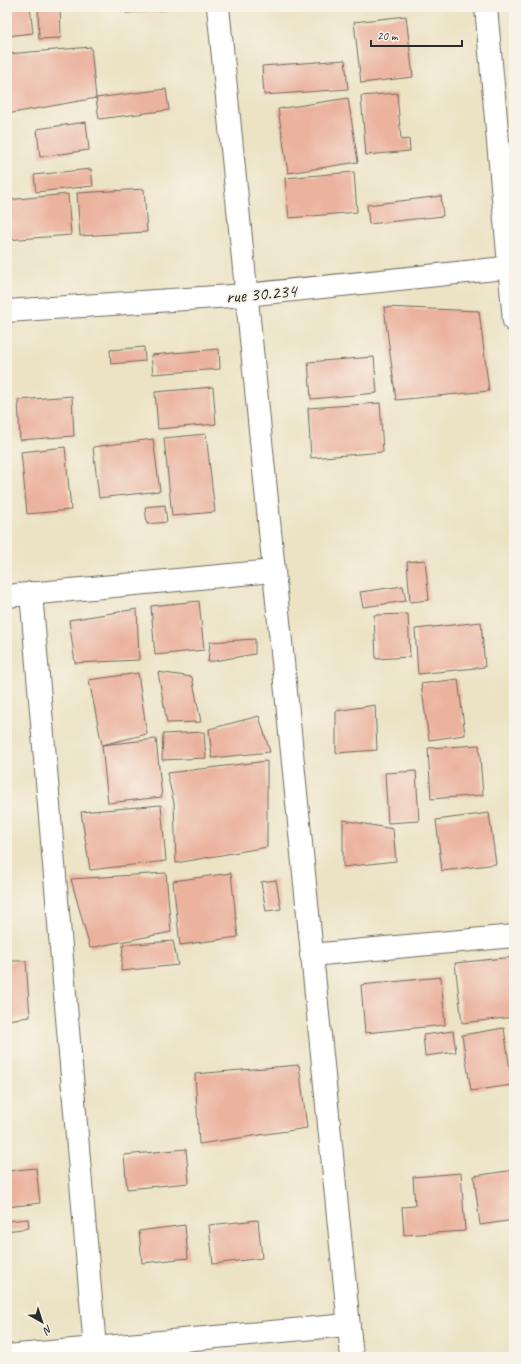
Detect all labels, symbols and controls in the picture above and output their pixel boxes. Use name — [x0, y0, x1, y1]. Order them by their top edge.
scale bar — [371, 22, 462, 48]
text: 20 m — [377, 28, 399, 44]
street label: rue 30.234 — [225, 279, 300, 309]
north arrow — [22, 1302, 62, 1342]
text: N — [40, 1322, 55, 1339]

